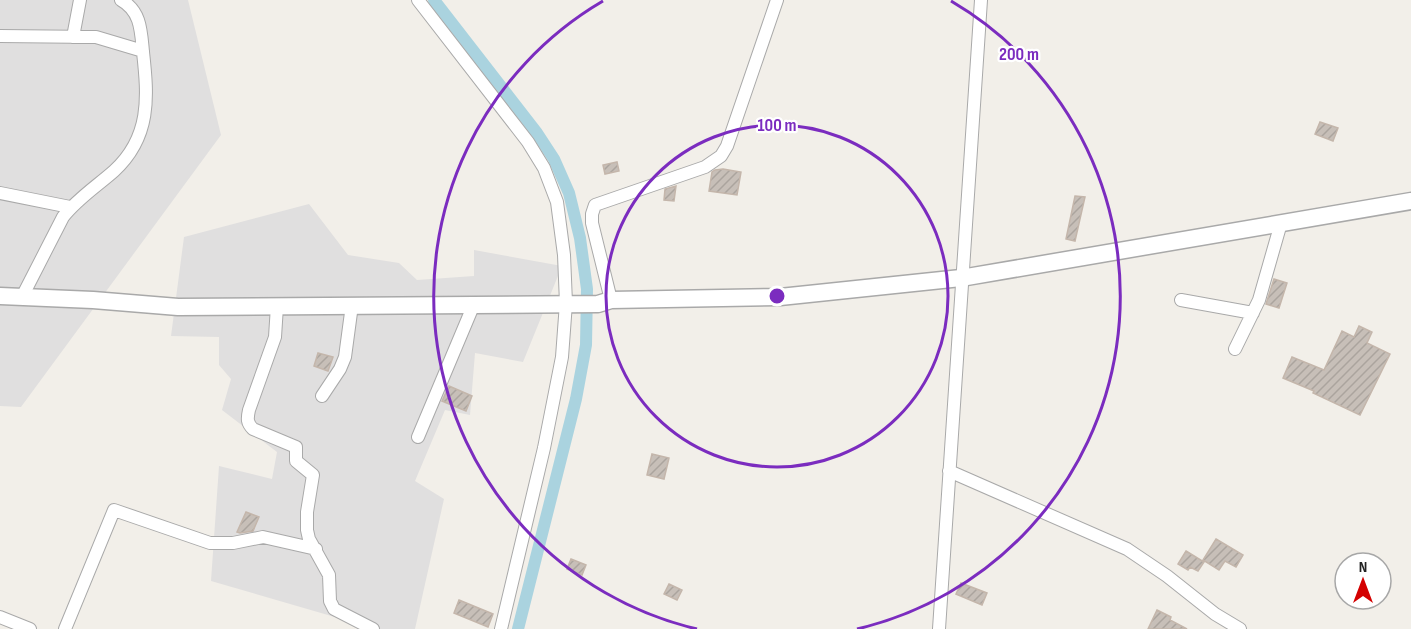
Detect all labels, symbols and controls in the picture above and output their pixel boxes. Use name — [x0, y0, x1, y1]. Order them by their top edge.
text: 200 m — [999, 44, 1039, 65]
text: 100 m — [758, 115, 797, 136]
centre of rings — [767, 286, 787, 306]
north arrow — [1333, 551, 1393, 611]
text: N — [1359, 558, 1367, 577]

